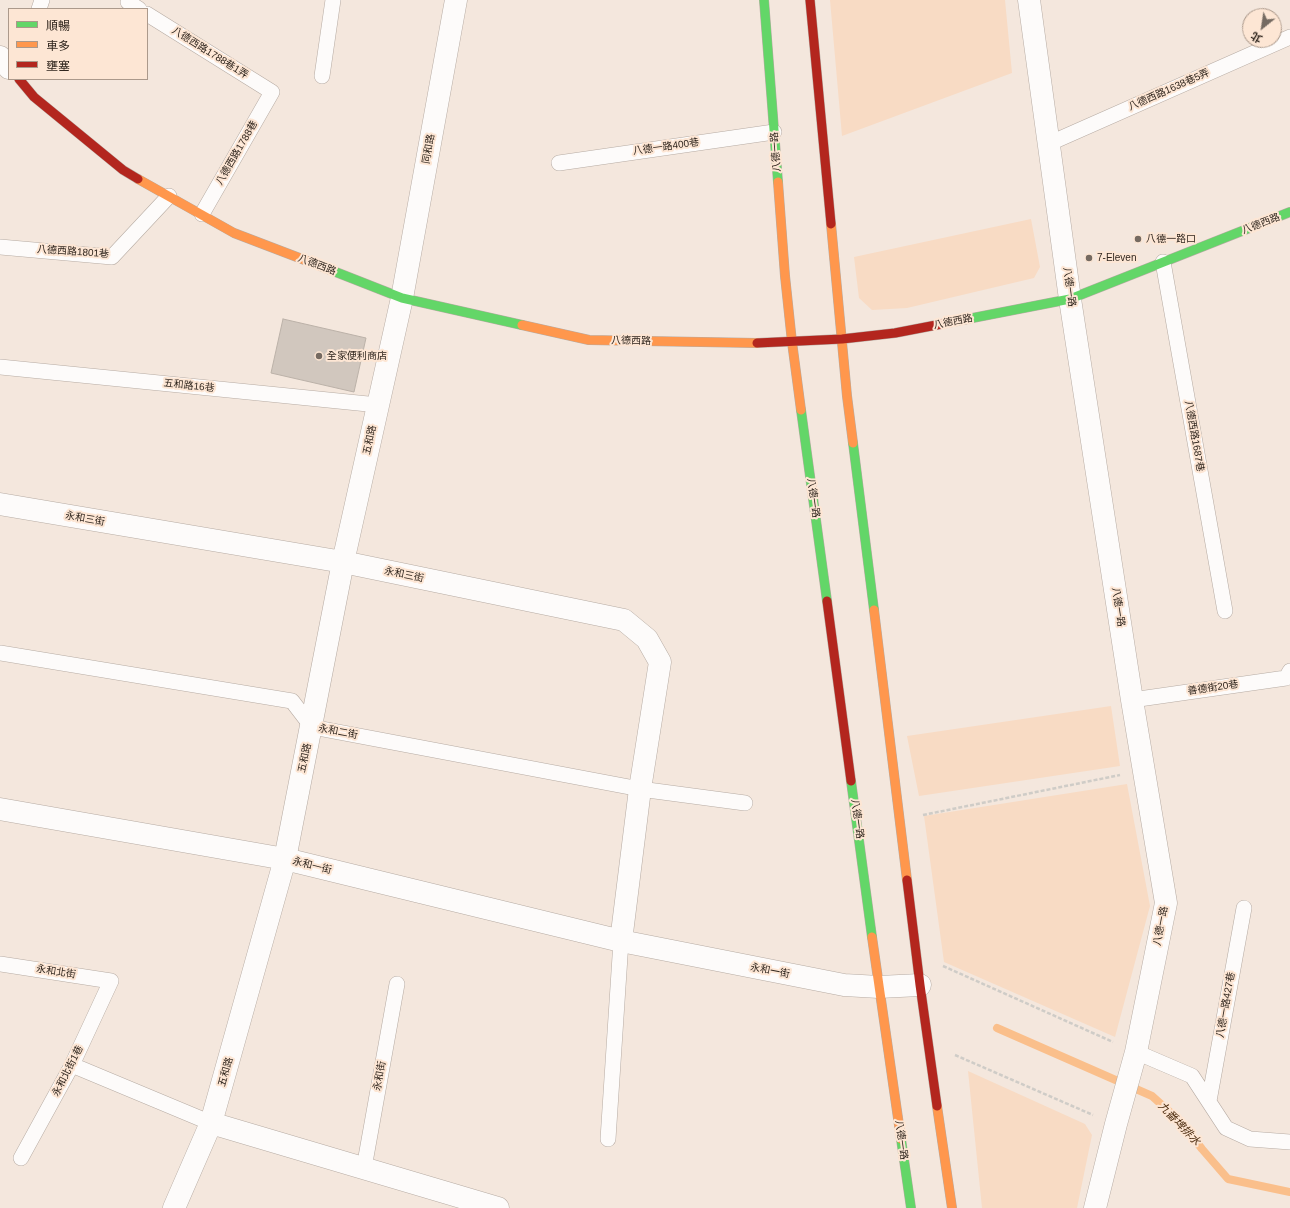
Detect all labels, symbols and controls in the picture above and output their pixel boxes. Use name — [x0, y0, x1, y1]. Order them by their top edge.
legend — [8, 8, 148, 80]
north arrow — [1242, 8, 1282, 48]
text: 順暢 — [46, 19, 70, 33]
street label: 八德西路1788巷1弄 — [170, 25, 250, 81]
text: 北 — [1249, 30, 1264, 45]
text: 車多 — [46, 39, 70, 53]
text: 壅塞 — [46, 59, 70, 73]
street label: 八德西路1638巷5弄 — [1126, 67, 1212, 113]
street label: 八德西路1788巷 — [214, 119, 260, 187]
street label: 八德一路 — [769, 132, 783, 172]
street label: 同和路 — [420, 133, 438, 165]
street label: 八德一路400巷 — [632, 136, 700, 158]
street label: 八德西路 — [1240, 211, 1282, 237]
place label: 八德一路口 — [1146, 233, 1196, 245]
marker: 八德一路口 — [1133, 234, 1143, 244]
street label: 八德西路1801巷 — [37, 243, 109, 261]
street label: 八德西路 — [296, 252, 338, 278]
place label: 7-Eleven — [1097, 252, 1136, 264]
marker: 7-Eleven — [1084, 253, 1094, 263]
street label: 八德一路 — [1060, 266, 1078, 308]
street label: 八德西路 — [932, 312, 974, 332]
street label: 八德西路 — [611, 335, 651, 347]
place label: 全家便利商店 — [327, 350, 387, 362]
marker: 全家便利商店 — [314, 351, 324, 361]
street label: 五和路16巷 — [163, 377, 215, 395]
street label: 八德西路1687巷 — [1182, 399, 1206, 473]
street label: 五和路 — [361, 424, 379, 456]
street label: 八德一路 — [804, 477, 822, 519]
street label: 永和三街 — [64, 510, 106, 528]
street label: 永和三街 — [383, 565, 425, 585]
street label: 八德一路 — [1109, 586, 1127, 628]
street label: 善德街20巷 — [1187, 679, 1239, 697]
street label: 永和二街 — [317, 722, 359, 742]
street label: 五和路 — [296, 742, 314, 774]
street label: 八德一路 — [848, 798, 866, 840]
street label: 永和一街 — [291, 855, 333, 877]
street label: 八德一路 — [1151, 905, 1171, 947]
street label: 永和一街 — [749, 961, 791, 981]
street label: 永和北街 — [35, 963, 77, 981]
street label: 八德一路427巷 — [1214, 971, 1238, 1039]
street label: 永和北街1巷 — [50, 1044, 86, 1098]
street label: 五和路 — [216, 1056, 236, 1088]
street label: 永和街 — [371, 1060, 389, 1092]
water label: 九番埤排水 — [1155, 1100, 1203, 1148]
street label: 八德一路 — [892, 1119, 910, 1161]

